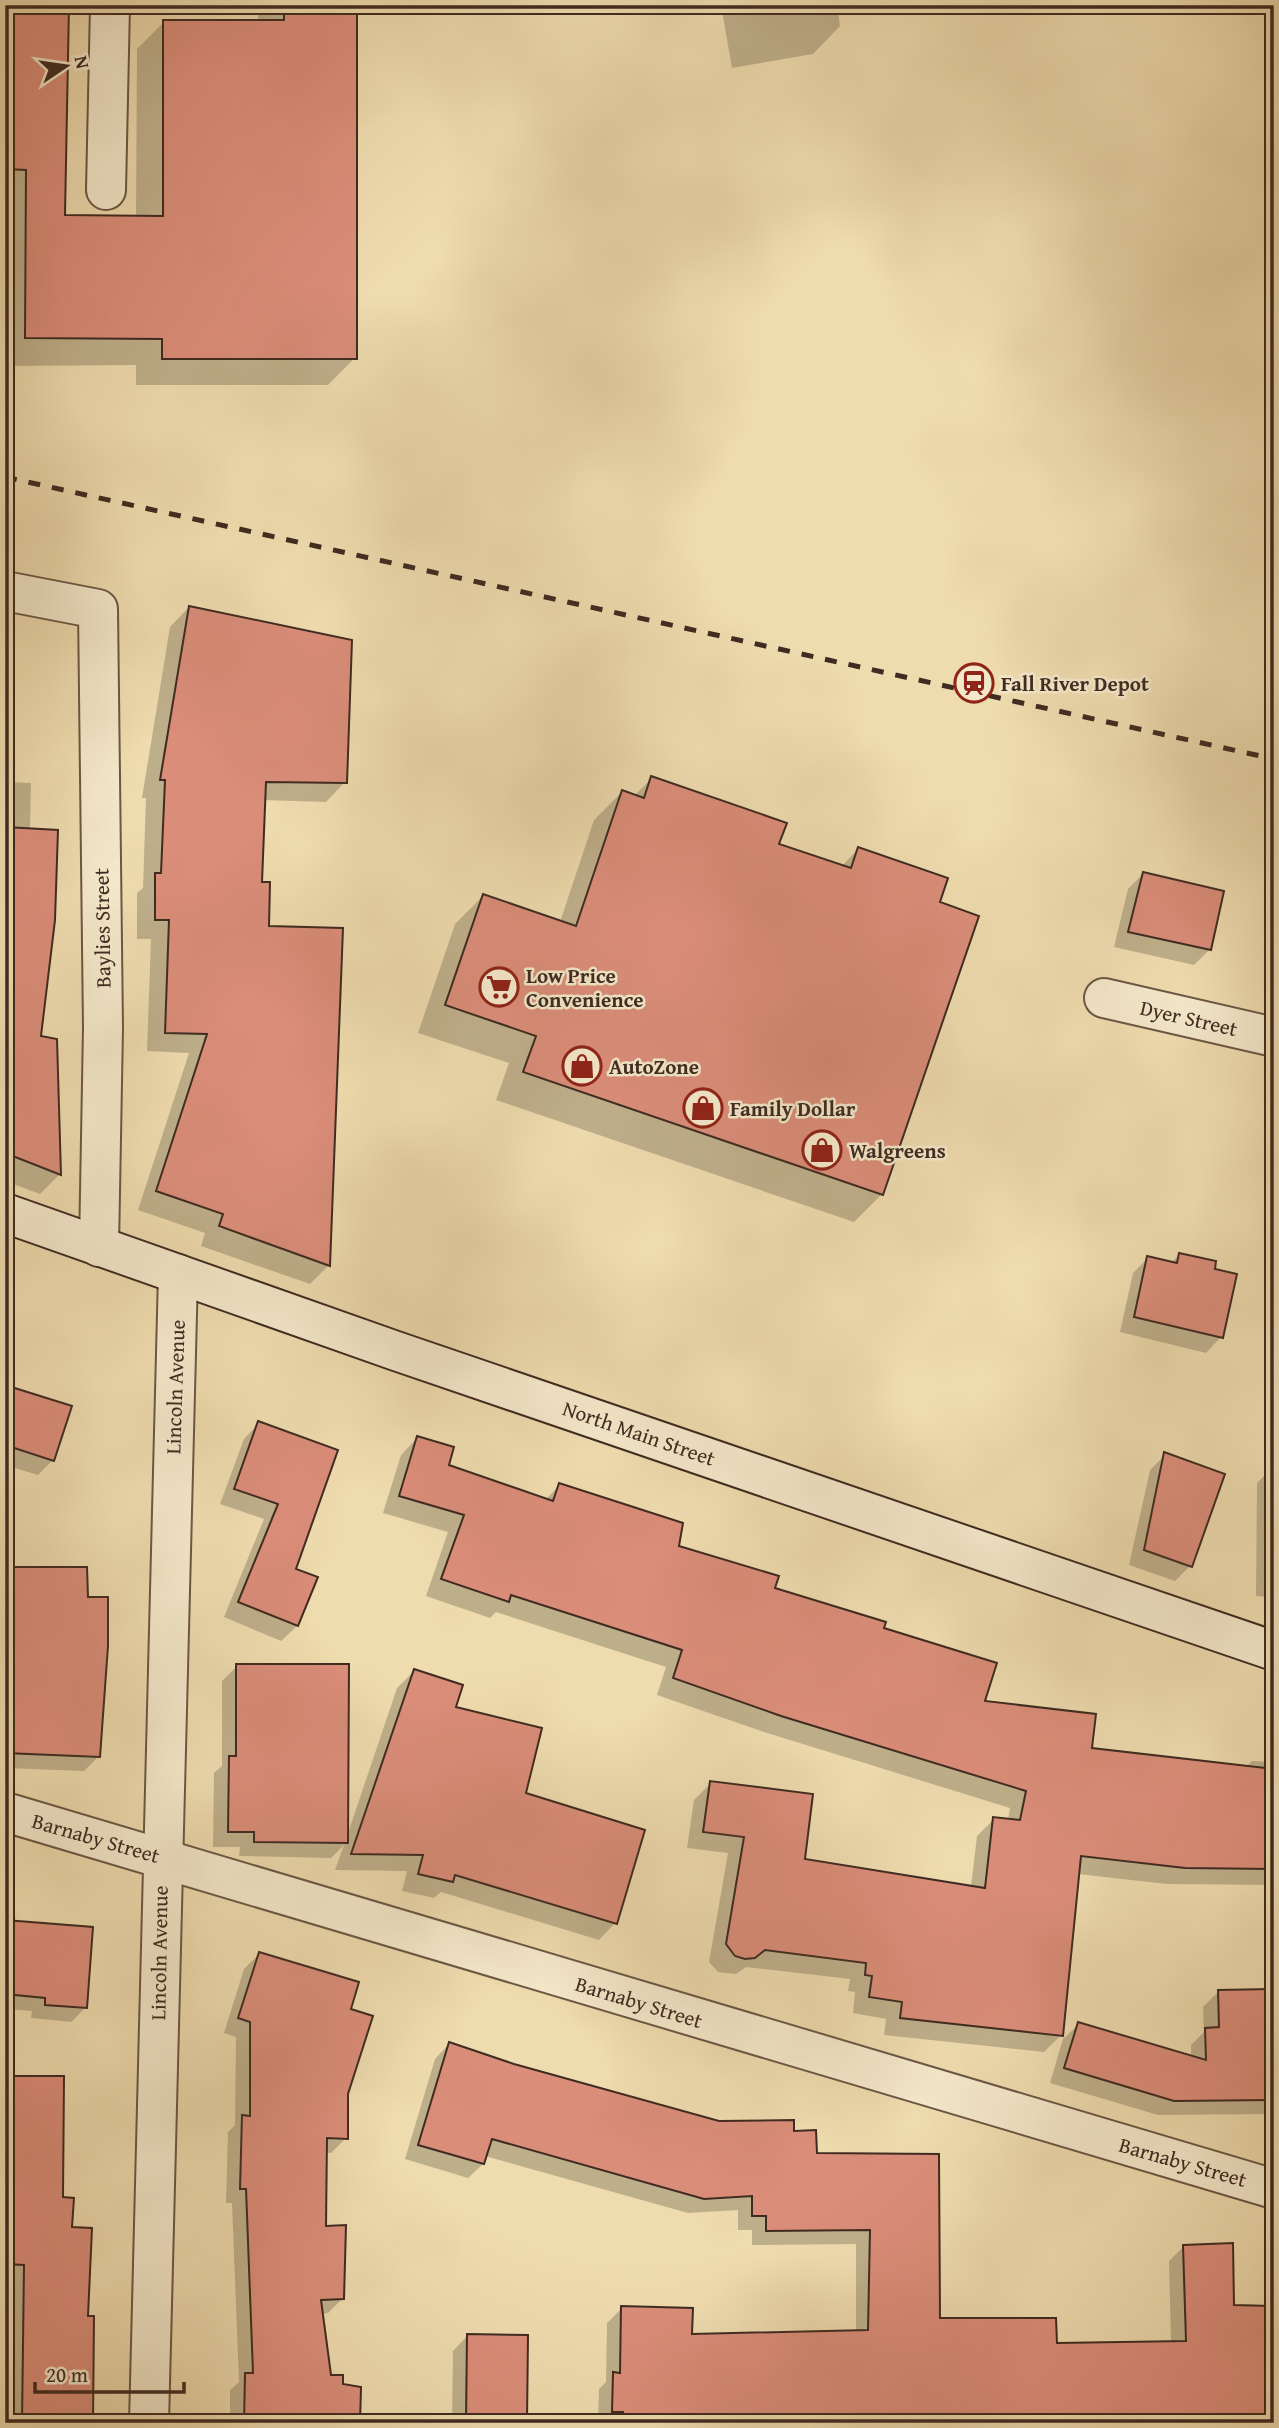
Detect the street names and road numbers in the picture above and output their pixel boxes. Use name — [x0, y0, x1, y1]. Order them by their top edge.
street label: Baylies Street — [85, 867, 119, 988]
street label: Dyer Street — [1137, 992, 1241, 1044]
street label: Lincoln Avenue — [157, 1319, 193, 1455]
street label: North Main Street — [559, 1392, 720, 1474]
street label: Barnaby Street — [29, 1805, 164, 1871]
street label: Lincoln Avenue — [142, 1885, 176, 2021]
street label: Barnaby Street — [572, 1968, 707, 2036]
street label: Barnaby Street — [1116, 2129, 1251, 2195]

